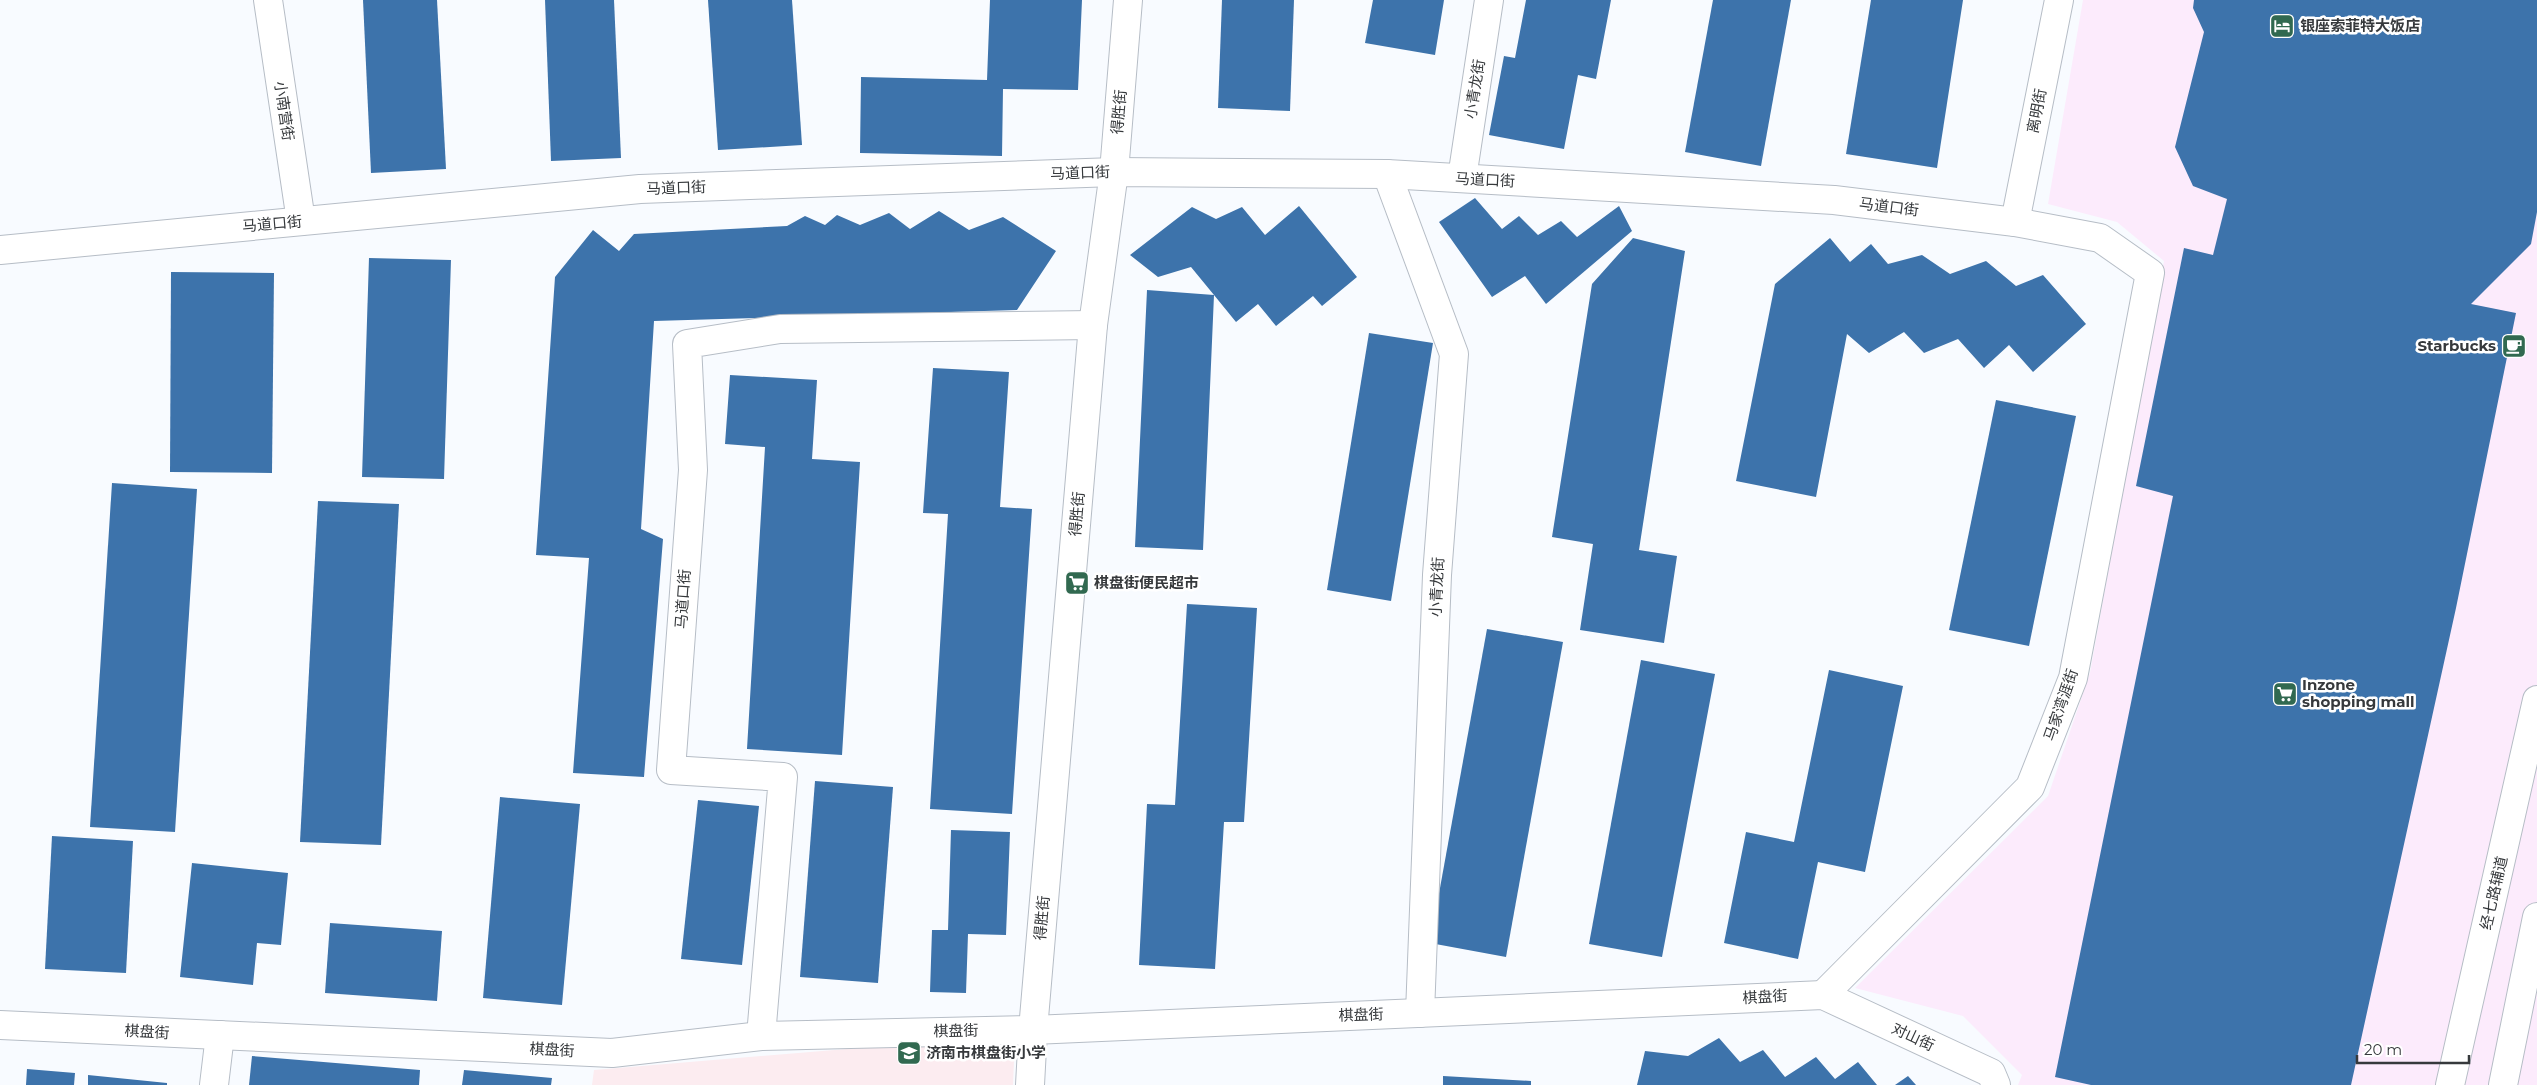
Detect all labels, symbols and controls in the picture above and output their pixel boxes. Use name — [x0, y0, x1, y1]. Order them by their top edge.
hotel icon: 银座索菲特大饭店 — [2269, 13, 2295, 39]
place label: 银座索菲特大饭店 — [2300, 16, 2420, 35]
street label: 小青龙街 — [1460, 58, 1489, 120]
street label: 小南营街 — [271, 80, 298, 142]
street label: 离明街 — [2023, 87, 2050, 135]
street label: 得胜街 — [1107, 89, 1130, 135]
street label: 马道口街 — [1050, 162, 1110, 183]
street label: 马道口街 — [1455, 168, 1515, 191]
street label: 马道口街 — [646, 177, 706, 198]
street label: 马道口街 — [1858, 193, 1920, 220]
street label: 马道口街 — [241, 211, 303, 236]
cafe icon: Starbucks — [2501, 333, 2527, 359]
place label: Starbucks — [2418, 336, 2496, 355]
street label: 得胜街 — [1065, 491, 1088, 537]
street label: 小青龙街 — [1425, 557, 1448, 617]
street label: 马道口街 — [671, 568, 694, 630]
supermarket icon: 棋盘街便民超市 — [1064, 570, 1090, 596]
place label: 棋盘街便民超市 — [1094, 573, 1199, 592]
street label: 马家湾涯街 — [2039, 666, 2082, 743]
place label: Inzone shopping mall — [2302, 675, 2415, 711]
supermarket icon: Inzone shopping mall — [2272, 681, 2298, 707]
street label: 经七路辅道 — [2476, 854, 2511, 932]
street label: 得胜街 — [1030, 895, 1053, 941]
street label: 棋盘街 — [1742, 986, 1788, 1007]
street label: 棋盘街 — [1338, 1004, 1384, 1025]
street label: 对山街 — [1889, 1018, 1938, 1055]
street label: 棋盘街 — [124, 1021, 170, 1042]
street label: 棋盘街 — [933, 1021, 979, 1040]
scale bar — [2357, 1032, 2470, 1064]
street label: 棋盘街 — [529, 1039, 575, 1060]
school or university icon: 济南市棋盘街小学 — [896, 1040, 922, 1066]
text: 20 m — [2364, 1040, 2402, 1059]
place label: 济南市棋盘街小学 — [926, 1043, 1046, 1062]

